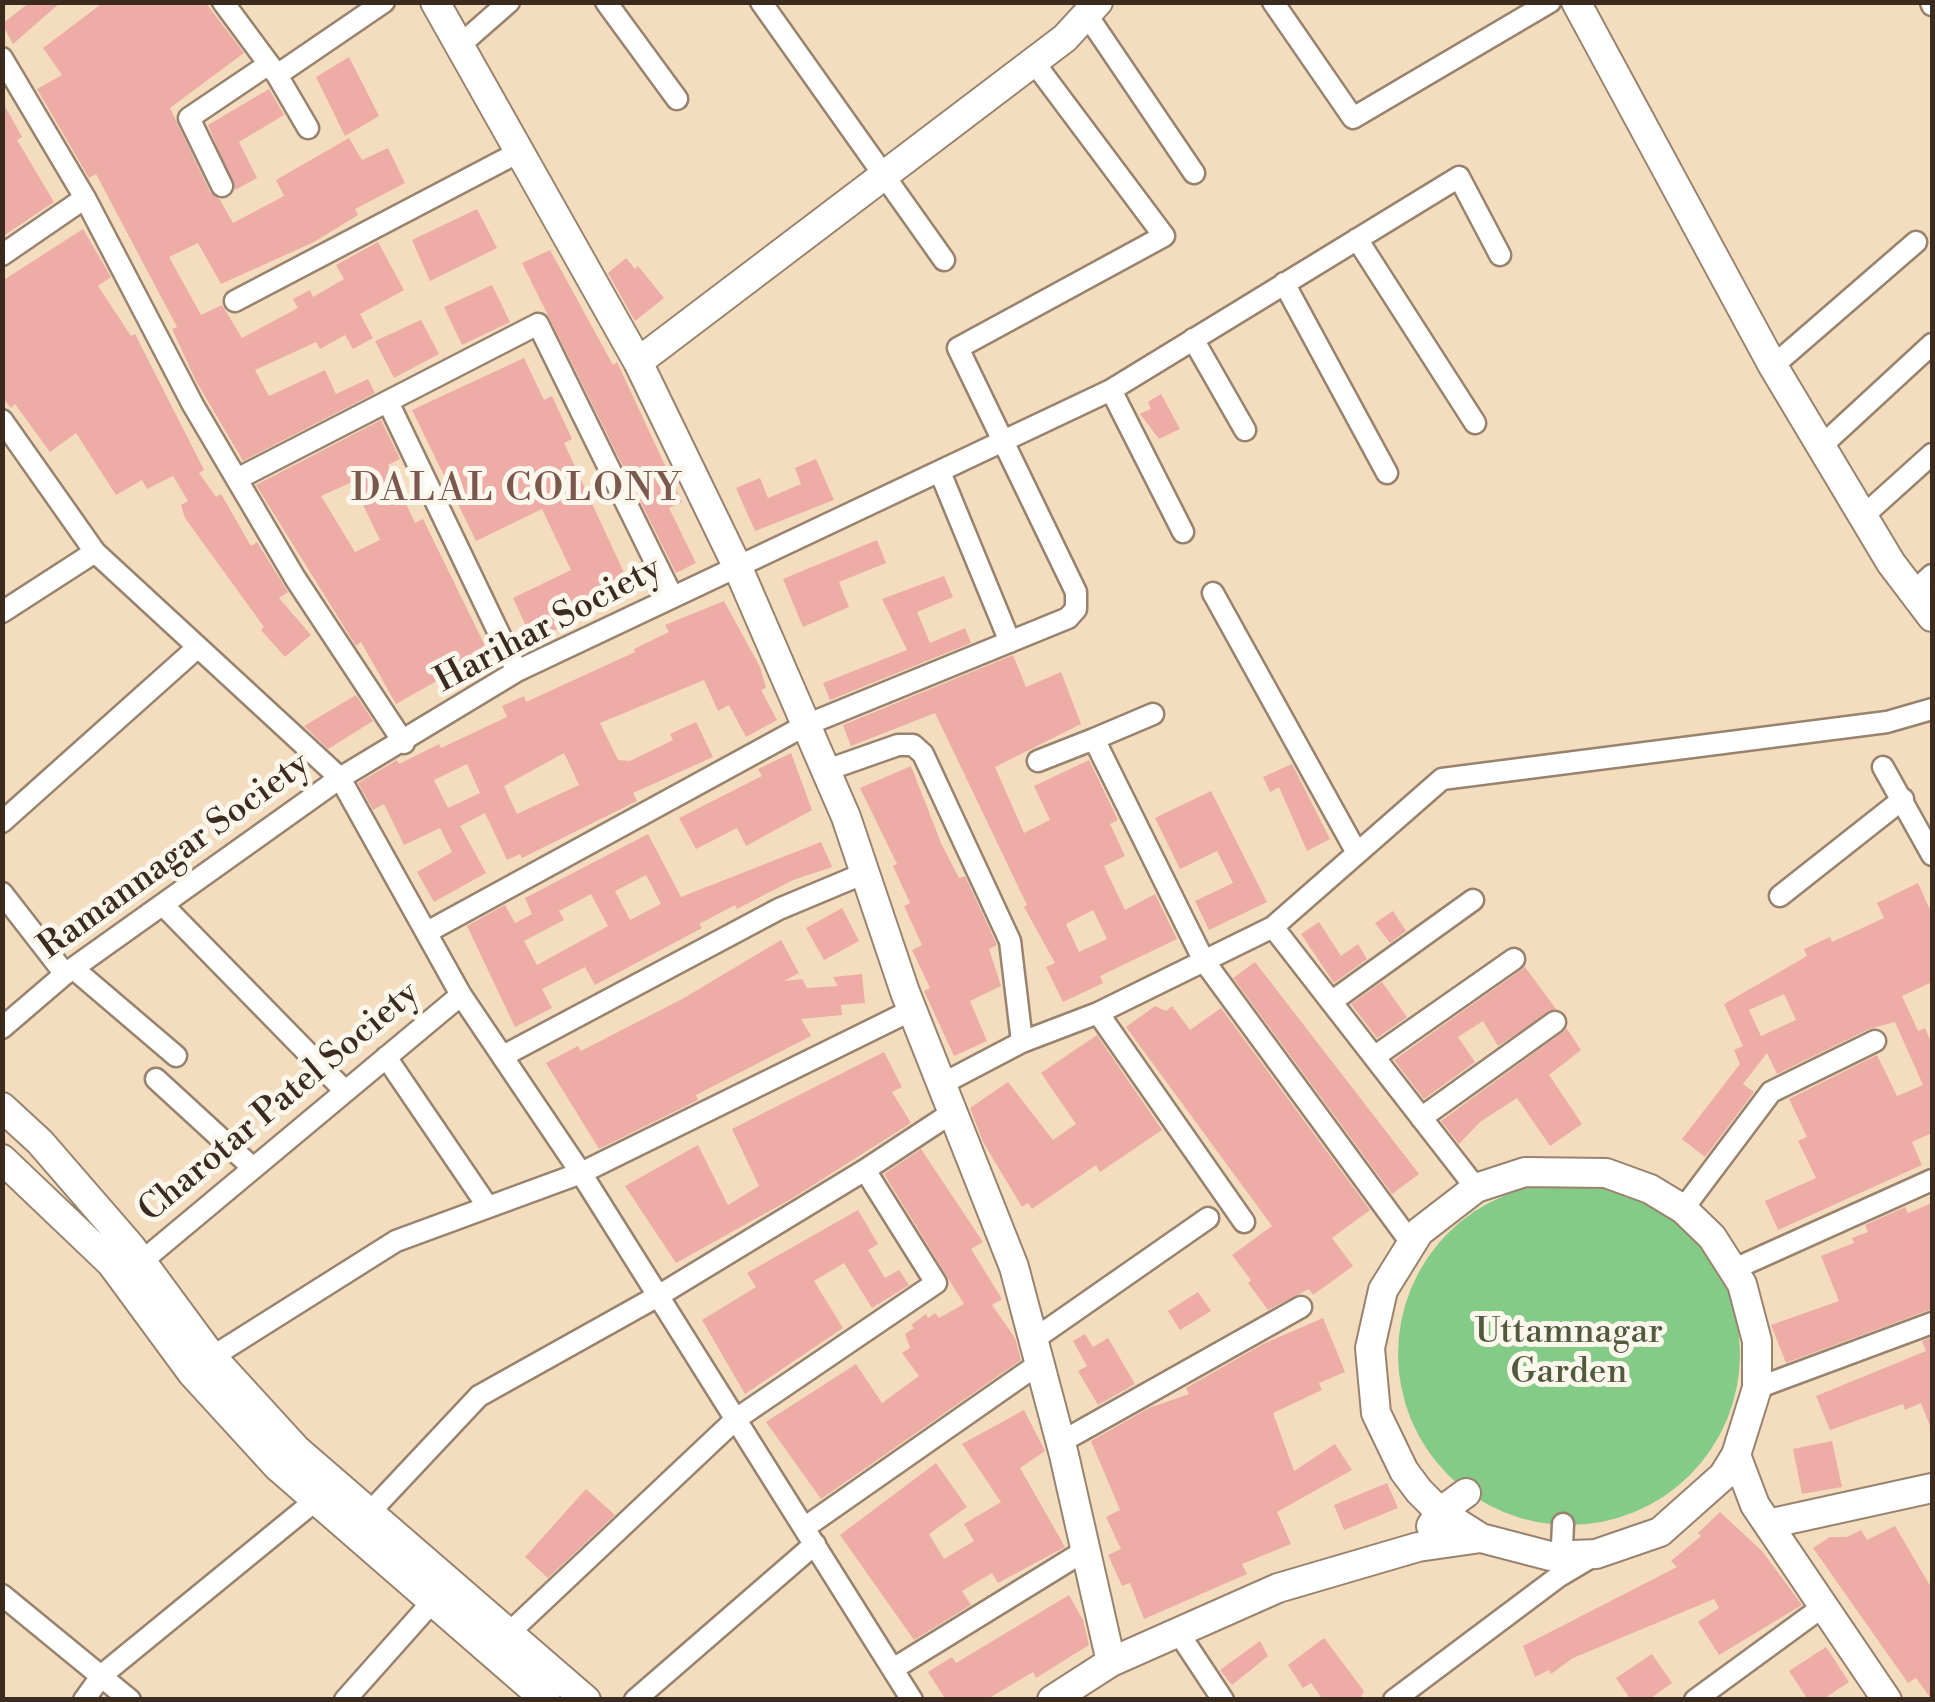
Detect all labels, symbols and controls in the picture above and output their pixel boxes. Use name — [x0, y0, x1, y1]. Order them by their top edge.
district label: DALAL COLONY — [351, 468, 683, 514]
street label: Harihar Society — [429, 549, 669, 703]
street label: Ramannagar Society — [31, 745, 319, 969]
street label: Charotar Patel Society — [131, 973, 429, 1233]
park label: Uttamnagar Garden — [1475, 1313, 1663, 1395]

